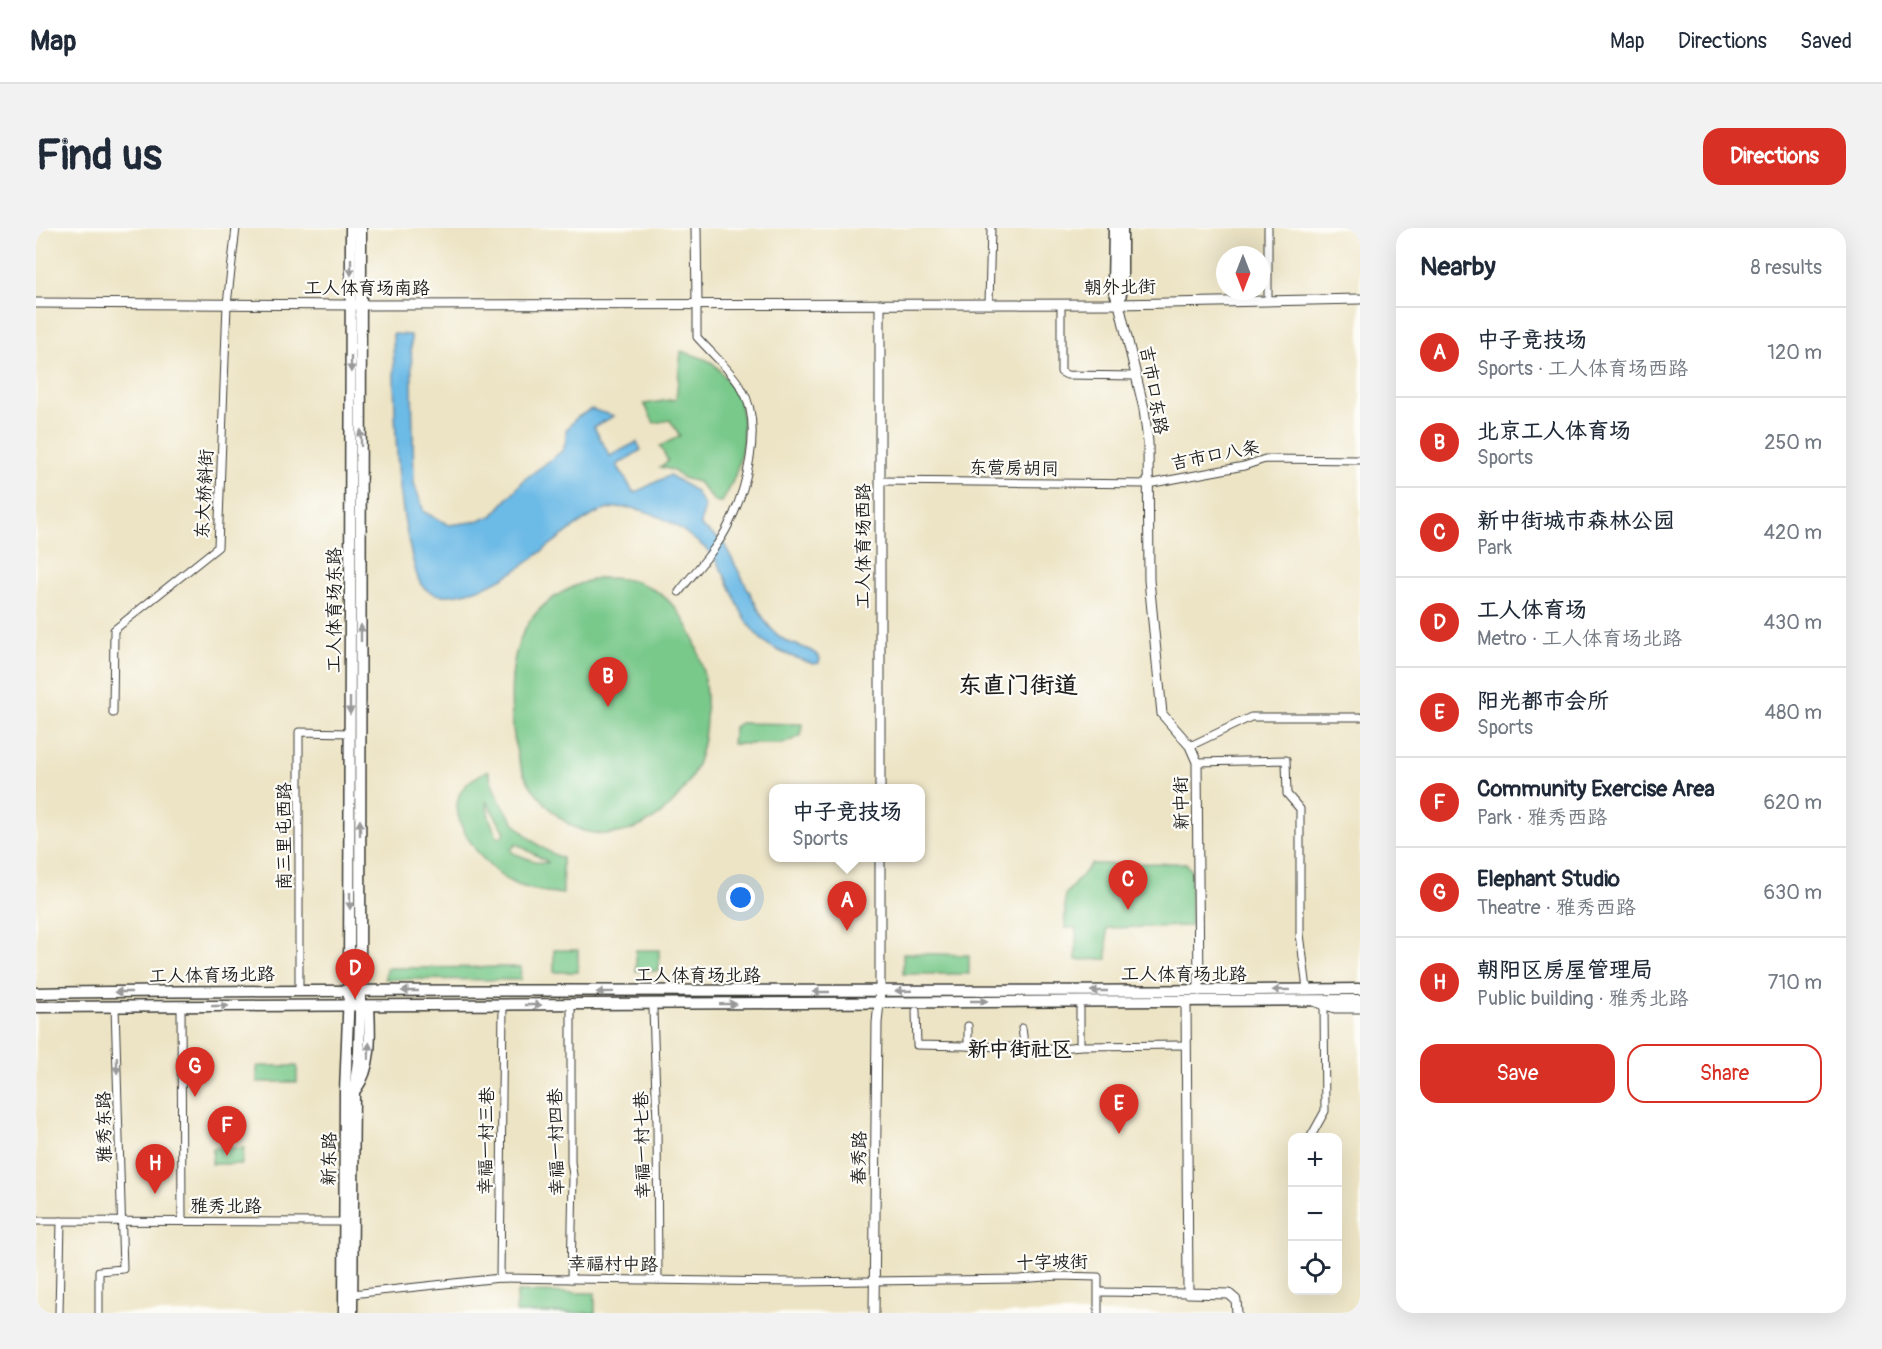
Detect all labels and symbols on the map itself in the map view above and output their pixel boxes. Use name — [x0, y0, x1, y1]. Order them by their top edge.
north arrow — [1216, 246, 1270, 300]
one-way arrow — [346, 257, 356, 276]
street label: 朝外北街 — [1084, 275, 1156, 300]
street label: 工人体育场南路 — [304, 277, 430, 300]
street label: 吉市口东路 — [1134, 344, 1173, 436]
one-way arrow — [346, 354, 356, 373]
one-way arrow — [356, 428, 366, 447]
street label: 吉市口八条 — [1169, 436, 1261, 475]
street label: 东大桥斜街 — [191, 448, 218, 540]
street label: 东营房胡同 — [969, 456, 1059, 481]
street label: 工人体育场西路 — [852, 483, 875, 609]
street label: 工人体育场东路 — [323, 547, 346, 673]
one-way arrow — [356, 623, 366, 642]
pin: B — [588, 658, 628, 707]
district label: 东直门街道 — [958, 671, 1078, 700]
one-way arrow — [345, 696, 355, 715]
street label: 新中街 — [1170, 776, 1193, 830]
street label: 南三里屯西路 — [273, 782, 296, 890]
one-way arrow — [356, 818, 365, 837]
pin: C — [1108, 860, 1148, 910]
pin: A — [828, 882, 866, 931]
your location — [726, 883, 755, 912]
one-way arrow — [345, 891, 355, 910]
pin: D — [336, 950, 374, 999]
street label: 工人体育场北路 — [149, 963, 275, 988]
street label: 工人体育场北路 — [1121, 963, 1247, 986]
street label: 工人体育场北路 — [635, 964, 761, 987]
one-way arrow — [1271, 985, 1290, 994]
one-way arrow — [401, 986, 420, 996]
one-way arrow — [894, 986, 913, 996]
one-way arrow — [1089, 986, 1108, 996]
one-way arrow — [114, 987, 133, 997]
one-way arrow — [596, 987, 615, 996]
one-way arrow — [812, 987, 831, 997]
one-way arrow — [970, 996, 989, 1006]
one-way arrow — [718, 999, 737, 1009]
one-way arrow — [523, 1000, 542, 1010]
one-way arrow — [211, 1001, 230, 1011]
district label: 新中街社区 — [968, 1036, 1073, 1063]
one-way arrow — [364, 1041, 373, 1060]
pin: G — [176, 1048, 214, 1097]
one-way arrow — [112, 1056, 122, 1075]
pin: E — [1100, 1084, 1138, 1134]
street label: 幸福一村三巷 — [474, 1087, 499, 1195]
street label: 幸福一村四巷 — [544, 1088, 569, 1196]
street label: 雅秀东路 — [92, 1091, 117, 1163]
street label: 幸福一村七巷 — [630, 1091, 655, 1199]
pin: F — [208, 1106, 246, 1156]
street label: 春秀路 — [848, 1131, 871, 1185]
street label: 新东路 — [318, 1132, 341, 1186]
pin: H — [136, 1144, 174, 1194]
street label: 雅秀北路 — [190, 1195, 262, 1218]
street label: 十字坡街 — [1016, 1250, 1088, 1275]
street label: 幸福村中路 — [568, 1252, 658, 1277]

